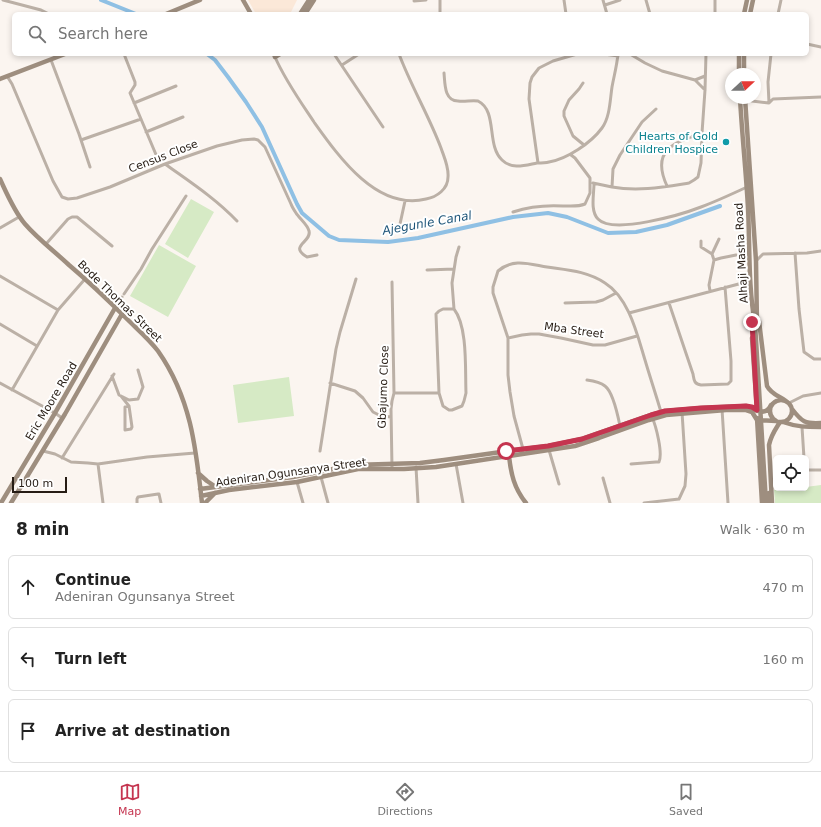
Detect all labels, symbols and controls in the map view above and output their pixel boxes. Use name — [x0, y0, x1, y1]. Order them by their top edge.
search box — [12, 12, 809, 56]
icon: search — [26, 23, 48, 45]
text: Search here — [58, 25, 148, 43]
north arrow — [725, 68, 761, 104]
place label: Hearts of Gold Children Hospice — [625, 130, 718, 156]
street label: Census Close — [127, 137, 200, 176]
marker: Hearts of Gold Children Hospice — [721, 137, 731, 147]
street label: Alhaji Masha Road — [732, 202, 751, 304]
water label: Ajegunle Canal — [380, 208, 473, 238]
street label: Bode Thomas Street — [75, 258, 165, 345]
route end — [743, 313, 761, 331]
street label: Mba Street — [543, 320, 605, 341]
street label: Gbajumo Close — [376, 345, 391, 429]
street label: Eric Moore Road — [23, 360, 80, 443]
route start — [497, 442, 515, 460]
street label: Adeniran Ogunsanya Street — [215, 455, 368, 490]
map controls — [773, 455, 809, 491]
button: locate — [773, 455, 809, 491]
scale bar — [12, 475, 67, 494]
text: 100 m — [18, 477, 53, 490]
text: 8 min — [16, 519, 69, 539]
text: Walk · 630 m — [720, 522, 805, 537]
text: Continue — [55, 571, 131, 589]
icon: ahead — [17, 576, 39, 598]
text: 470 m — [762, 580, 804, 595]
text: Adeniran Ogunsanya Street — [55, 589, 235, 604]
icon: left — [17, 648, 39, 670]
text: Turn left — [55, 650, 127, 668]
text: 160 m — [762, 652, 804, 667]
icon: arrive — [17, 720, 39, 742]
text: Arrive at destination — [55, 722, 230, 740]
tab: Map — [118, 781, 141, 818]
tab: Directions — [377, 781, 433, 818]
tab: Saved — [669, 781, 703, 818]

